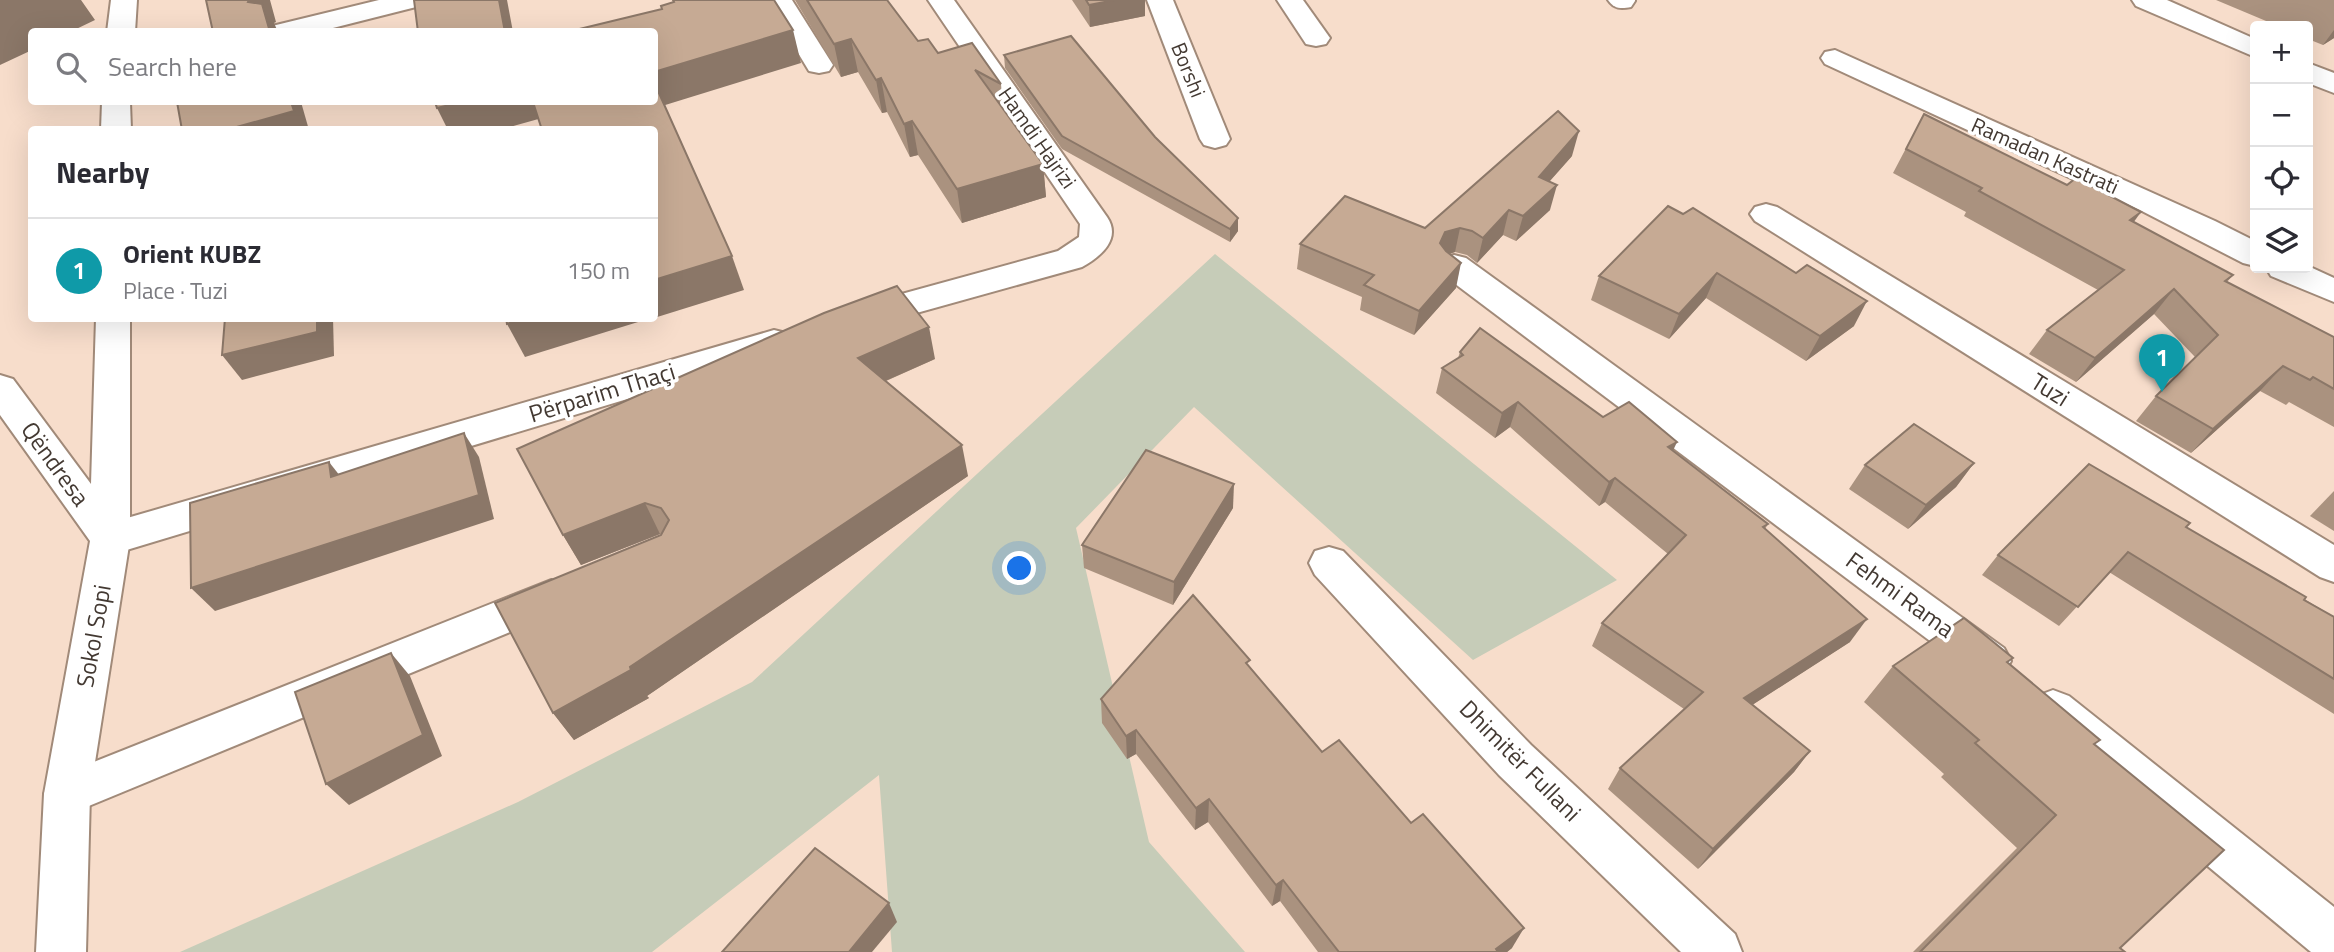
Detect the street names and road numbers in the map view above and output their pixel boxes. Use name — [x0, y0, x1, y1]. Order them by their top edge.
street label: Borshi — [1163, 37, 1214, 102]
street label: Hamdi Hajrizi — [991, 80, 1085, 195]
street label: Ramadan Kastrati — [1967, 108, 2124, 202]
street label: Përparim Thaçi — [524, 353, 679, 431]
street label: Tuzi — [2024, 363, 2077, 415]
street label: Qëndresa — [13, 414, 99, 513]
street label: Fehmi Rama — [1839, 542, 1962, 646]
street label: Sokol Sopi — [66, 582, 120, 690]
street label: Dhimitër Fullani — [1452, 691, 1590, 829]

